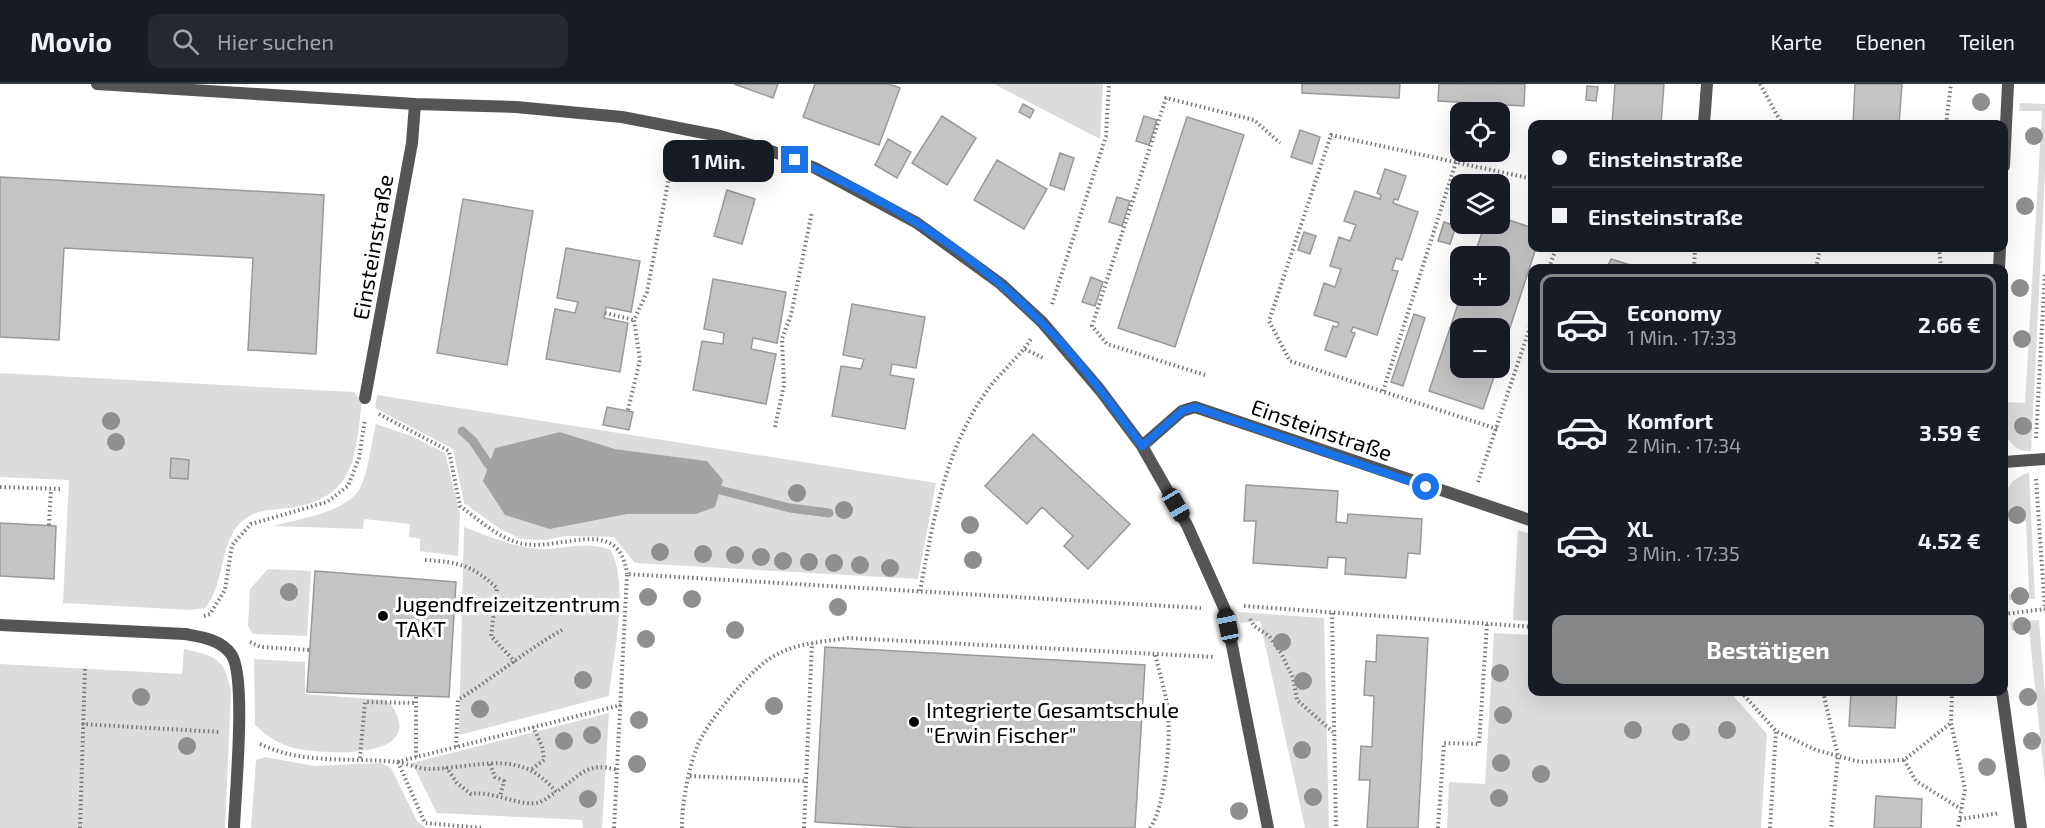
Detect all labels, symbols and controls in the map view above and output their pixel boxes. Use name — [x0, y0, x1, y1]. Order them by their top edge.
search box — [148, 14, 568, 68]
text: Movio — [30, 24, 112, 58]
icon: search — [169, 25, 202, 58]
text: Hier suchen — [217, 28, 334, 54]
text: Karte — [1771, 29, 1822, 54]
text: Ebenen — [1855, 29, 1926, 54]
text: Teilen — [1959, 29, 2015, 54]
map controls — [1450, 102, 1510, 378]
button: locate — [1450, 102, 1510, 162]
callout: 1 Min. — [663, 139, 774, 181]
text: Einsteinstraße — [1588, 145, 1743, 171]
route end — [781, 146, 808, 173]
text: 1 Min. — [692, 149, 745, 173]
street label: Einsteinstraße — [346, 172, 398, 322]
button: layers — [1450, 174, 1510, 234]
text: Einsteinstraße — [1588, 203, 1743, 229]
button: + — [1450, 246, 1510, 306]
icon: car — [1555, 297, 1609, 351]
text: Economy — [1627, 299, 1722, 325]
text: 2.66 € — [1918, 311, 1981, 337]
button: − — [1450, 318, 1510, 378]
text: 1 Min. · 17:33 — [1627, 325, 1737, 349]
street label: Einsteinstraße — [1248, 393, 1396, 465]
icon: car — [1555, 405, 1609, 459]
text: Komfort — [1627, 407, 1713, 433]
text: 3.59 € — [1919, 419, 1981, 445]
text: 2 Min. · 17:34 — [1627, 433, 1741, 457]
route start — [1412, 473, 1439, 500]
car — [1159, 485, 1193, 525]
icon: car — [1555, 513, 1609, 567]
text: XL — [1627, 515, 1653, 541]
text: 4.52 € — [1918, 527, 1981, 553]
text: 3 Min. · 17:35 — [1627, 541, 1740, 565]
place label: Jugendfreizeitzentrum TAKT — [395, 590, 620, 641]
car — [1215, 607, 1241, 645]
marker: Jugendfreizeitzentrum TAKT — [376, 609, 390, 623]
button: Bestätigen — [1552, 615, 1984, 684]
place label: Integrierte Gesamtschule "Erwin Fischer" — [926, 696, 1179, 747]
marker: Integrierte Gesamtschule "Erwin Fischer" — [907, 715, 921, 729]

